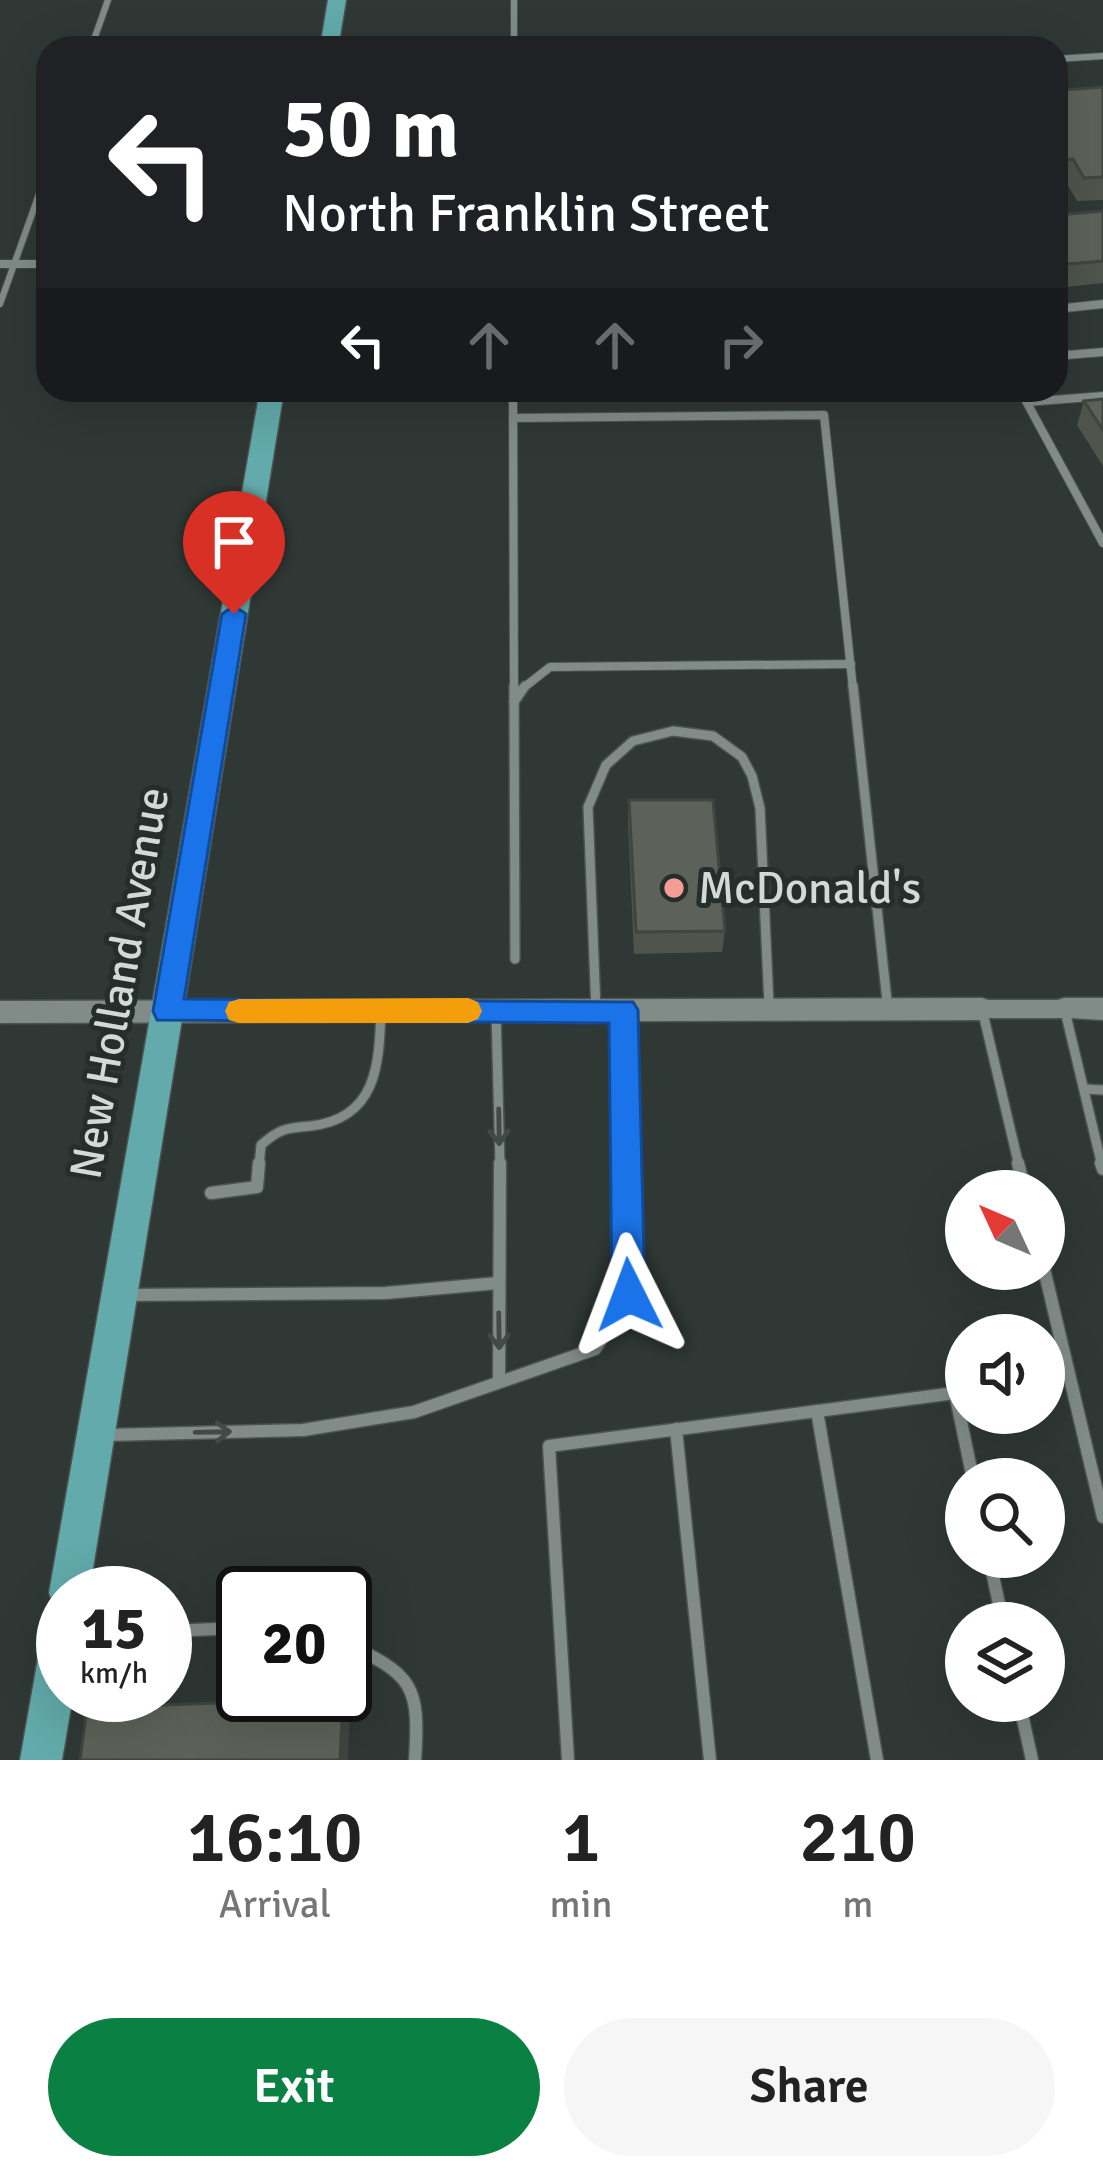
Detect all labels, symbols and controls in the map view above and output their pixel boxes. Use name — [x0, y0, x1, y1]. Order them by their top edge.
text: 50 m — [282, 77, 459, 181]
icon: left — [84, 84, 240, 240]
text: North Franklin Street — [282, 180, 770, 247]
icon: left — [330, 312, 396, 378]
icon: ahead — [456, 312, 522, 378]
icon: ahead — [582, 312, 648, 378]
icon: right — [708, 312, 774, 378]
pin — [183, 491, 285, 614]
icon: arrive — [201, 509, 267, 575]
street label: New Holland Avenue — [58, 783, 182, 1183]
place label: McDonald's — [698, 861, 921, 916]
marker: McDonald's — [661, 875, 687, 901]
one-way arrow — [488, 1107, 511, 1146]
north arrow — [945, 1170, 1065, 1290]
map controls — [945, 1170, 1065, 1722]
position arrow — [566, 1232, 692, 1358]
one-way arrow — [488, 1311, 510, 1350]
button: sound — [945, 1314, 1065, 1434]
one-way arrow — [193, 1421, 232, 1444]
button: search — [945, 1458, 1065, 1578]
speed limit sign: 20 — [216, 1566, 372, 1722]
text: 15 — [82, 1592, 146, 1666]
button: layers — [945, 1602, 1065, 1722]
text: km/h — [80, 1655, 148, 1692]
text: 16:10 — [187, 1793, 363, 1882]
text: 1 — [562, 1793, 601, 1882]
text: 210 — [799, 1793, 916, 1882]
text: Arrival — [219, 1880, 331, 1928]
text: min — [550, 1880, 613, 1928]
text: m — [842, 1880, 873, 1928]
button: Exit — [48, 2018, 540, 2156]
button: Share — [564, 2018, 1055, 2156]

